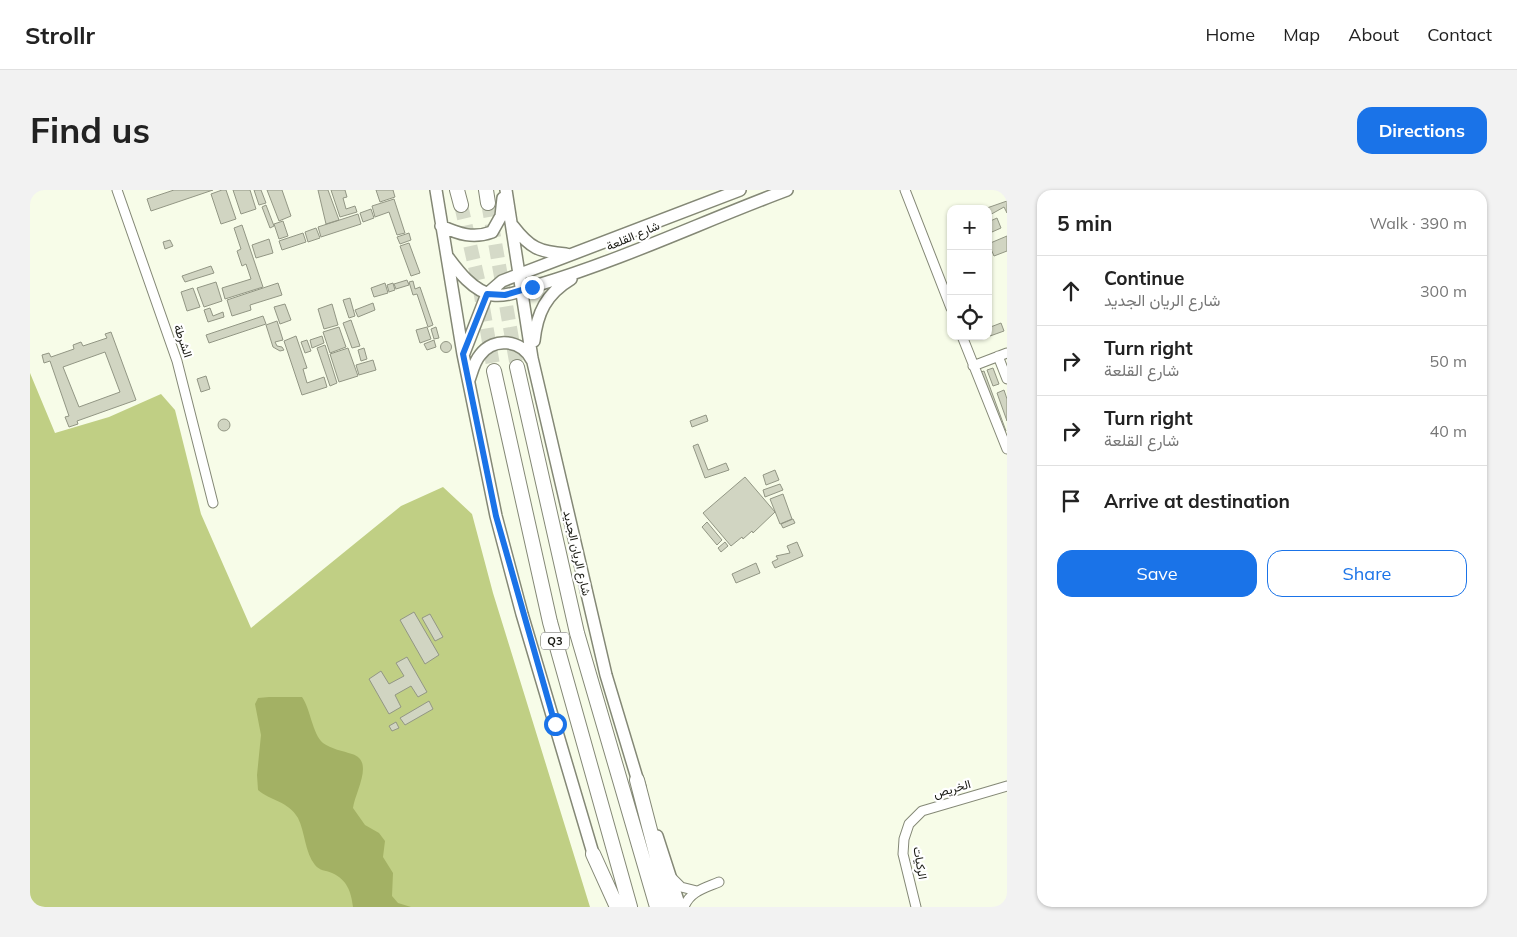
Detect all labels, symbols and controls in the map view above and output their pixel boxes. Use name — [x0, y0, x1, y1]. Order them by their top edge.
text: Strollr — [25, 20, 95, 50]
text: Home — [1205, 23, 1255, 46]
text: Map — [1283, 23, 1320, 46]
text: About — [1348, 23, 1399, 46]
text: Contact — [1427, 23, 1492, 46]
button: Directions — [1357, 107, 1487, 154]
text: Find us — [30, 108, 150, 152]
map controls — [947, 205, 992, 340]
button: + — [947, 205, 992, 250]
text: 5 min — [1057, 210, 1112, 236]
text: Walk · 390 m — [1369, 213, 1467, 233]
street label: شارع القلعة — [604, 218, 662, 255]
button: − — [947, 250, 992, 295]
text: Continue — [1104, 266, 1184, 290]
route end — [521, 276, 544, 299]
icon: ahead — [1057, 277, 1085, 305]
text: 300 m — [1420, 281, 1467, 301]
text: شارع الريان الجديد — [1104, 290, 1220, 310]
button: locate — [947, 295, 992, 340]
street label: الشرطة — [170, 322, 196, 360]
text: Turn right — [1104, 336, 1193, 360]
icon: right — [1057, 347, 1085, 375]
text: 50 m — [1430, 351, 1467, 371]
text: شارع القلعة — [1104, 360, 1179, 380]
text: Turn right — [1104, 406, 1193, 430]
icon: right — [1057, 417, 1085, 445]
text: 40 m — [1430, 421, 1467, 441]
text: شارع القلعة — [1104, 430, 1179, 450]
icon: arrive — [1057, 487, 1085, 515]
text: Arrive at destination — [1104, 489, 1290, 513]
street label: شارع الريان الجديد — [558, 509, 595, 598]
button: Save — [1057, 550, 1257, 597]
button: Share — [1267, 550, 1467, 597]
road number: Q3 — [541, 632, 569, 650]
route start — [544, 713, 567, 736]
street label: الخريص — [932, 776, 972, 802]
street label: الركيات — [909, 845, 931, 881]

